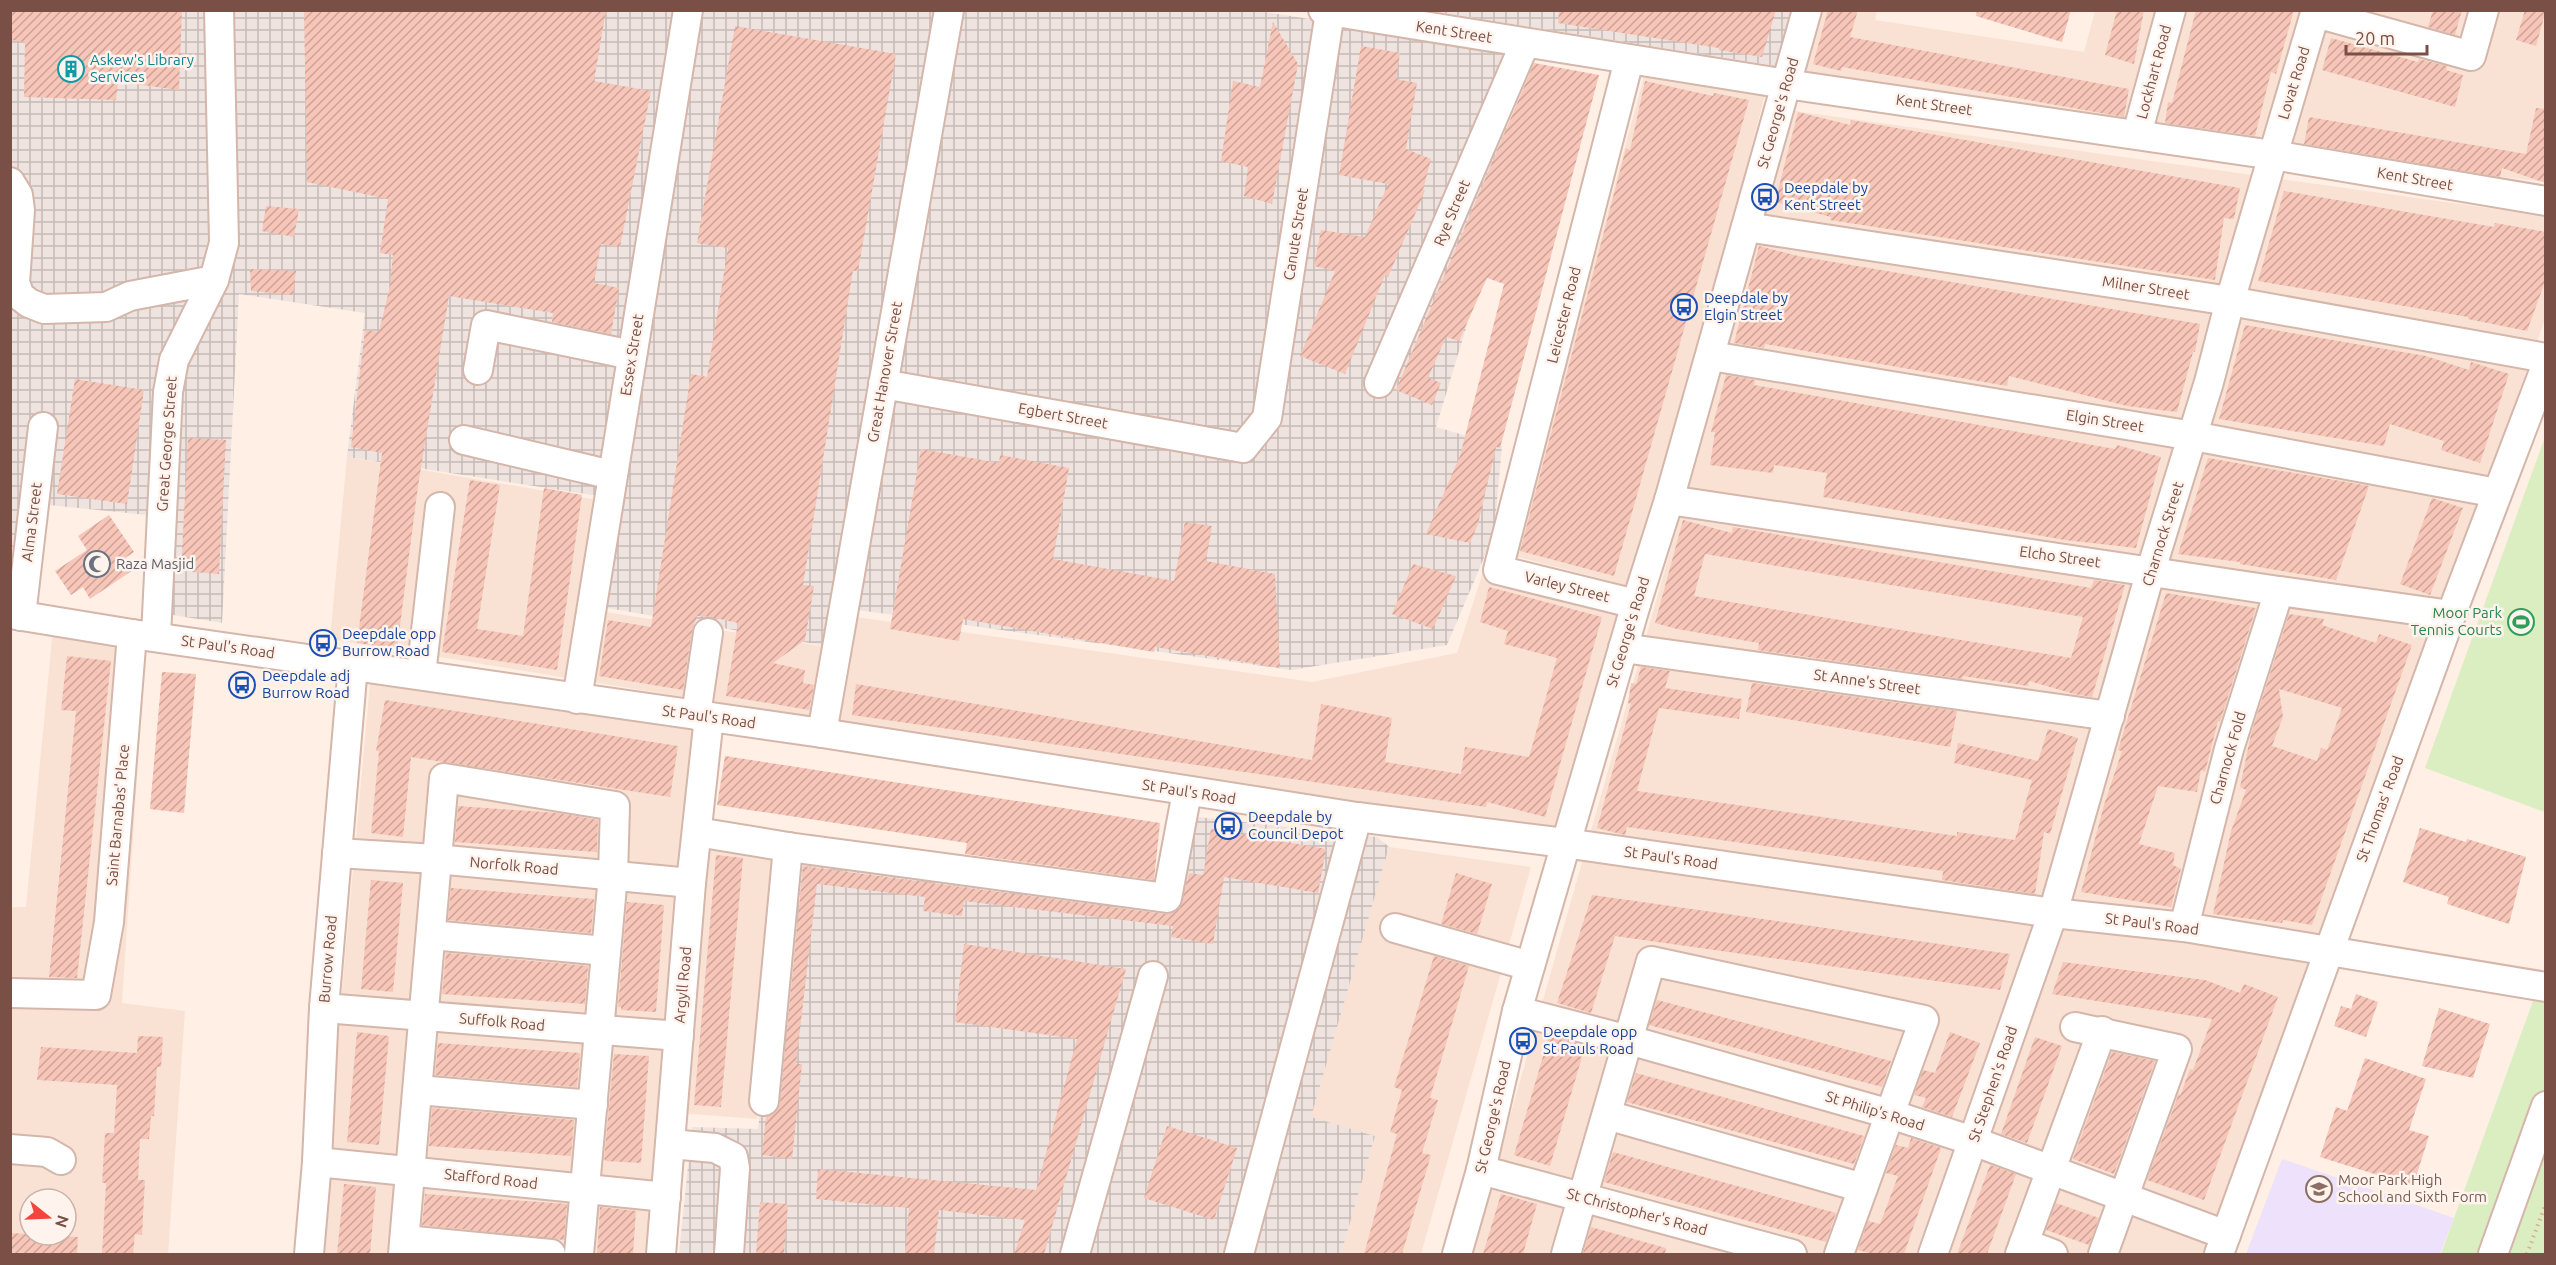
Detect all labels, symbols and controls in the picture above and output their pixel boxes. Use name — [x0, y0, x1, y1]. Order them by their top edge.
street label: Kent Street — [1415, 17, 1494, 46]
scale bar — [2346, 18, 2427, 56]
street label: Lockhart Road — [2133, 23, 2174, 121]
text: 20 m — [2355, 28, 2395, 48]
street label: Lovat Road — [2274, 44, 2313, 121]
place label: Askew's Library Services — [90, 51, 194, 85]
building icon: Askew's Library Services — [56, 54, 86, 84]
street label: St George's Road — [1754, 55, 1802, 170]
street label: Kent Street — [1895, 91, 1973, 118]
street label: Kent Street — [2376, 163, 2455, 194]
street label: Rye Street — [1430, 177, 1473, 248]
place label: Deepdale by Kent Street — [1784, 179, 1868, 213]
bus stop icon: Deepdale by Kent Street — [1750, 182, 1780, 212]
street label: Canute Street — [1280, 186, 1311, 281]
street label: Leicester Road — [1543, 265, 1584, 365]
street label: Milner Street — [2101, 272, 2191, 303]
place label: Deepdale by Elgin Street — [1704, 289, 1788, 323]
bus stop icon: Deepdale by Elgin Street — [1669, 292, 1699, 322]
street label: Great Hanover Street — [864, 300, 905, 444]
street label: Essex Street — [617, 313, 646, 397]
street label: Great George Street — [153, 376, 180, 512]
street label: Egbert Street — [1017, 399, 1109, 432]
street label: Elgin Street — [2065, 406, 2145, 435]
street label: Charnock Street — [2139, 479, 2187, 588]
street label: Alma Street — [18, 481, 45, 563]
street label: Elcho Street — [2018, 542, 2102, 571]
mosque icon: Raza Masjid — [82, 549, 112, 579]
place label: Raza Masjid — [116, 555, 194, 572]
street label: Varley Street — [1523, 568, 1612, 605]
street label: St George's Road — [1603, 575, 1652, 689]
place label: Moor Park Tennis Courts — [2411, 604, 2502, 638]
sports icon: Moor Park Tennis Courts — [2506, 607, 2536, 637]
place label: Deepdale opp Burrow Road — [342, 625, 436, 659]
bus stop icon: Deepdale opp Burrow Road — [308, 628, 338, 658]
street label: St Paul's Road — [180, 632, 276, 661]
street label: St Anne's Street — [1813, 666, 1922, 697]
place label: Deepdale adj Burrow Road — [262, 667, 350, 701]
bus stop icon: Deepdale adj Burrow Road — [227, 670, 257, 700]
street label: St Paul's Road — [661, 702, 757, 731]
street label: Charnock Fold — [2206, 709, 2249, 806]
street label: Saint Barnabas' Place — [103, 743, 132, 886]
street label: St Thomas' Road — [2352, 754, 2407, 864]
street label: St Paul's Road — [1141, 776, 1237, 807]
place label: Deepdale by Council Depot — [1248, 808, 1343, 842]
bus stop icon: Deepdale by Council Depot — [1213, 811, 1243, 841]
street label: St Paul's Road — [1623, 843, 1719, 872]
street label: Norfolk Road — [469, 853, 559, 878]
street label: St Paul's Road — [2104, 909, 2200, 938]
street label: Burrow Road — [315, 914, 340, 1003]
street label: Argyll Road — [671, 946, 694, 1024]
street label: Suffolk Road — [458, 1009, 546, 1034]
place label: Deepdale opp St Pauls Road — [1543, 1023, 1637, 1057]
street label: St Stephen's Road — [1965, 1024, 2020, 1144]
bus stop icon: Deepdale opp St Pauls Road — [1508, 1026, 1538, 1056]
street label: St George's Road — [1471, 1059, 1514, 1175]
street label: St Philip's Road — [1824, 1087, 1927, 1134]
street label: Stafford Road — [443, 1165, 539, 1192]
place label: Moor Park High School and Sixth Form — [2338, 1171, 2487, 1205]
school or university icon: Moor Park High School and Sixth Form — [2304, 1174, 2334, 1204]
street label: St Christopher's Road — [1565, 1185, 1709, 1238]
north arrow — [18, 1187, 78, 1247]
text: N — [52, 1213, 73, 1230]

